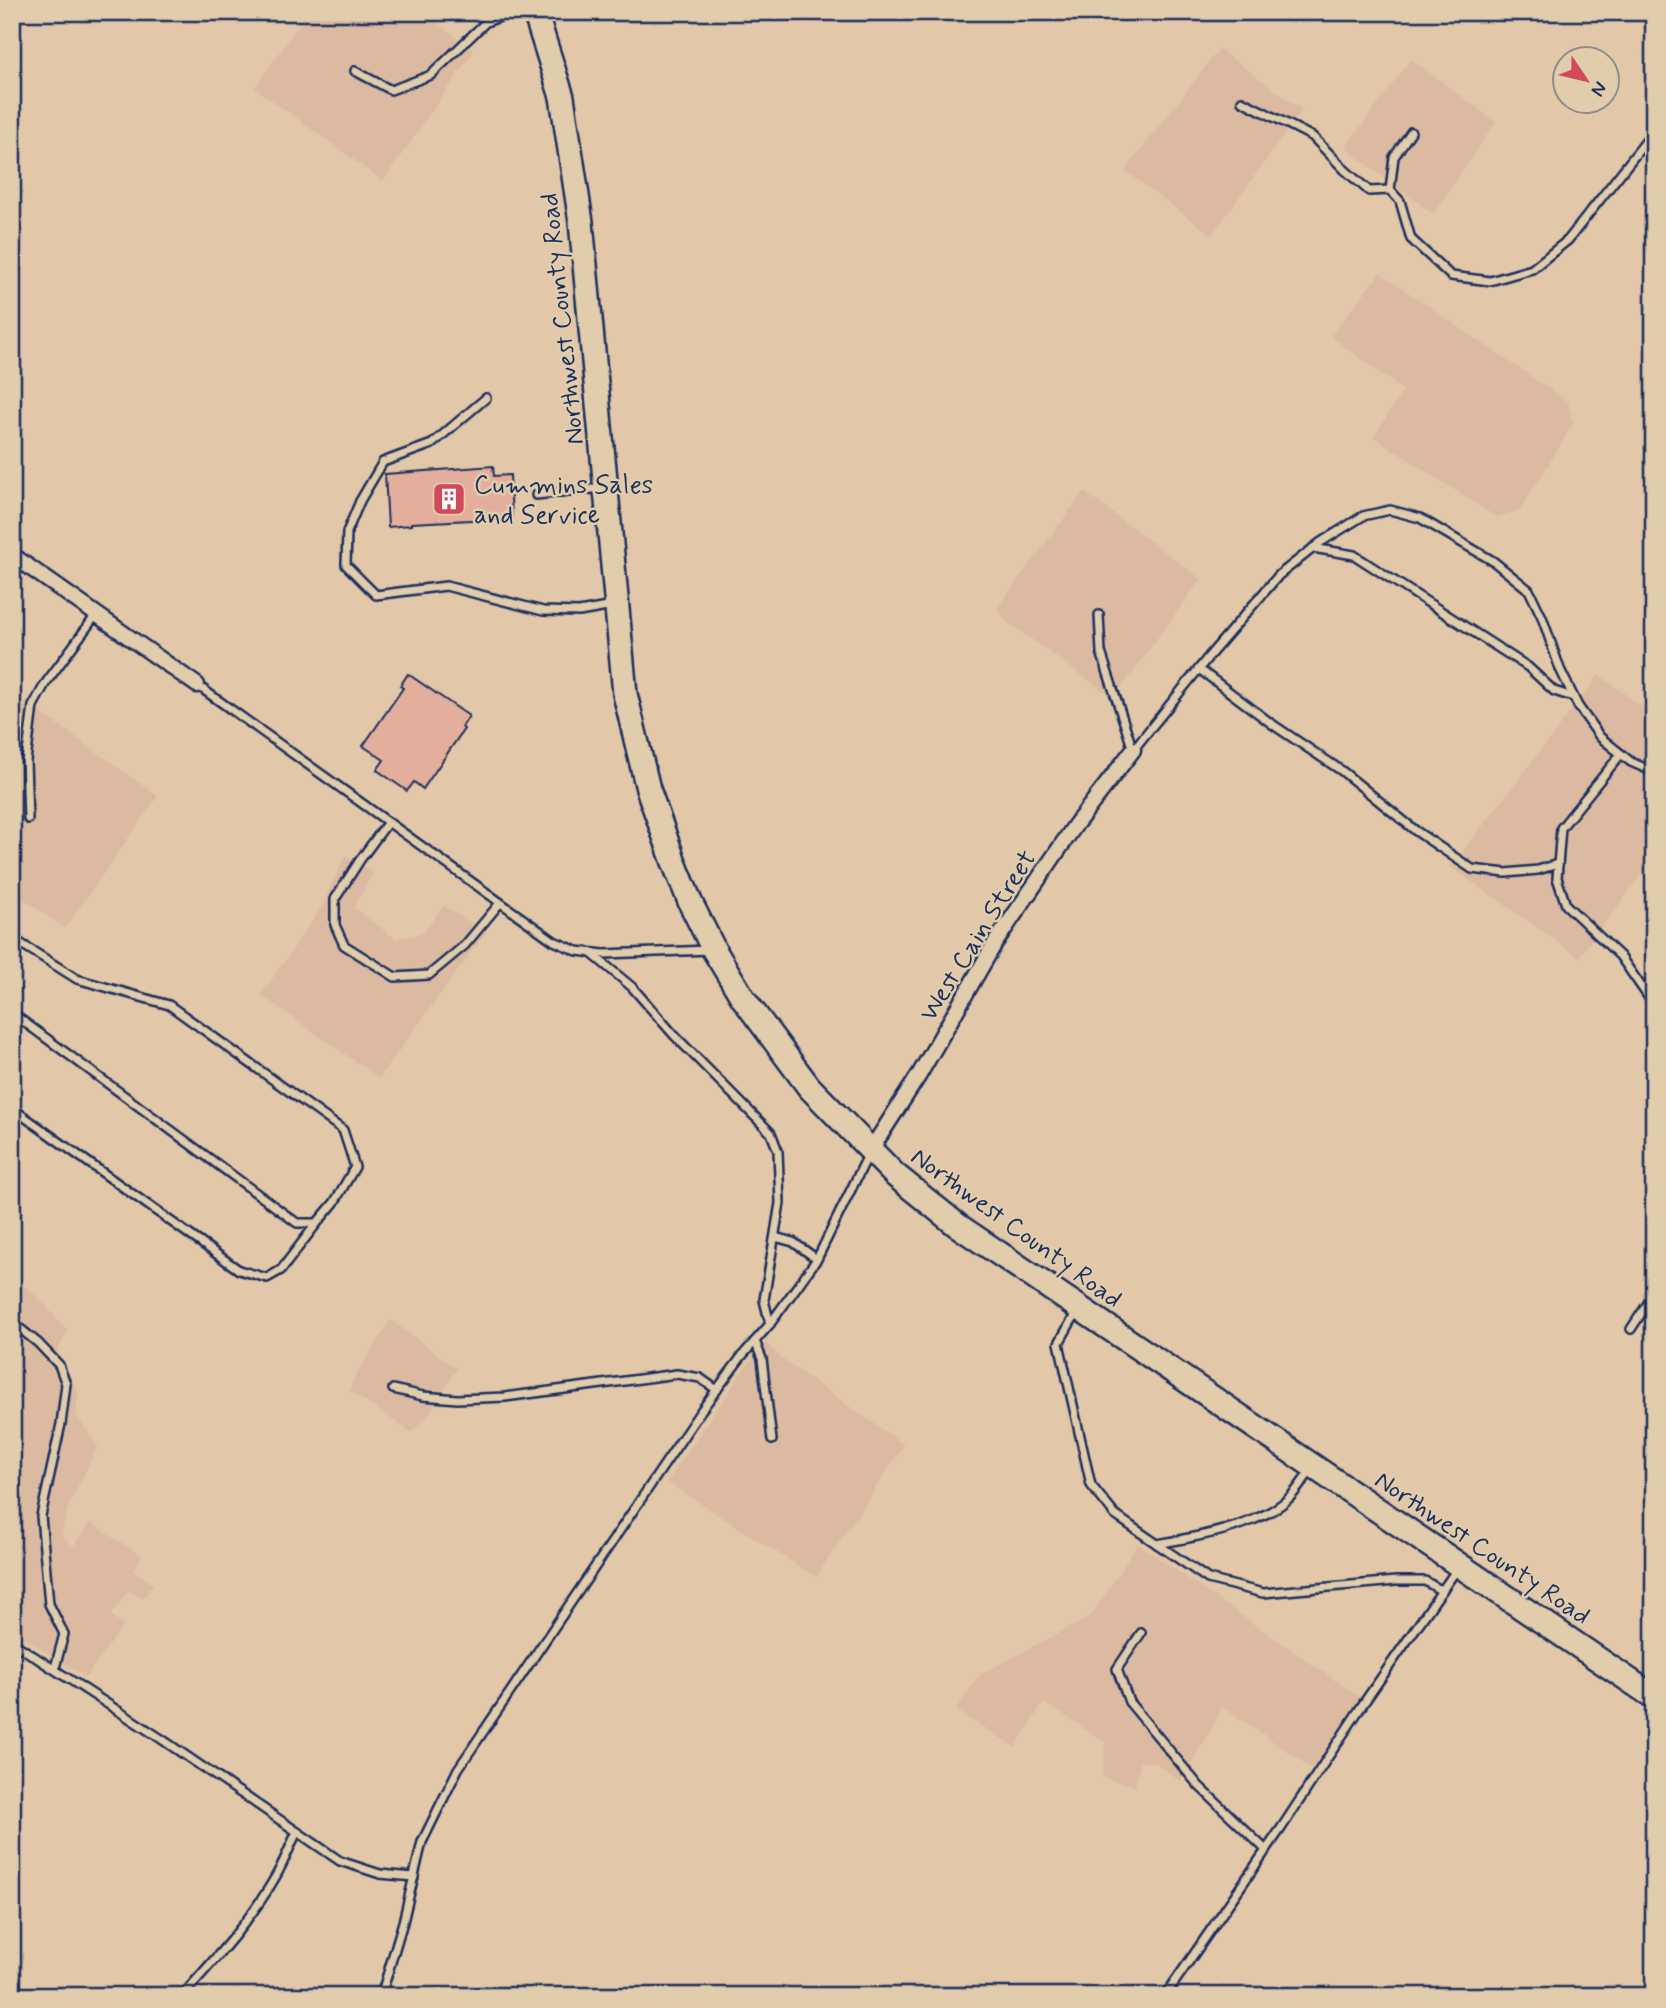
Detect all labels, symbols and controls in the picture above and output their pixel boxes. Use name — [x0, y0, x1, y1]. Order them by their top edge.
north arrow — [1550, 46, 1620, 116]
text: N — [1585, 77, 1613, 101]
street label: Northwest County Road — [533, 191, 593, 446]
place label: Cummins Sales and Service — [474, 469, 653, 533]
building icon: Cummins Sales and Service — [430, 480, 468, 518]
street label: West Cain Street — [912, 844, 1045, 1028]
street label: Northwest County Road — [903, 1140, 1128, 1317]
street label: Northwest County Road — [1367, 1464, 1596, 1634]

